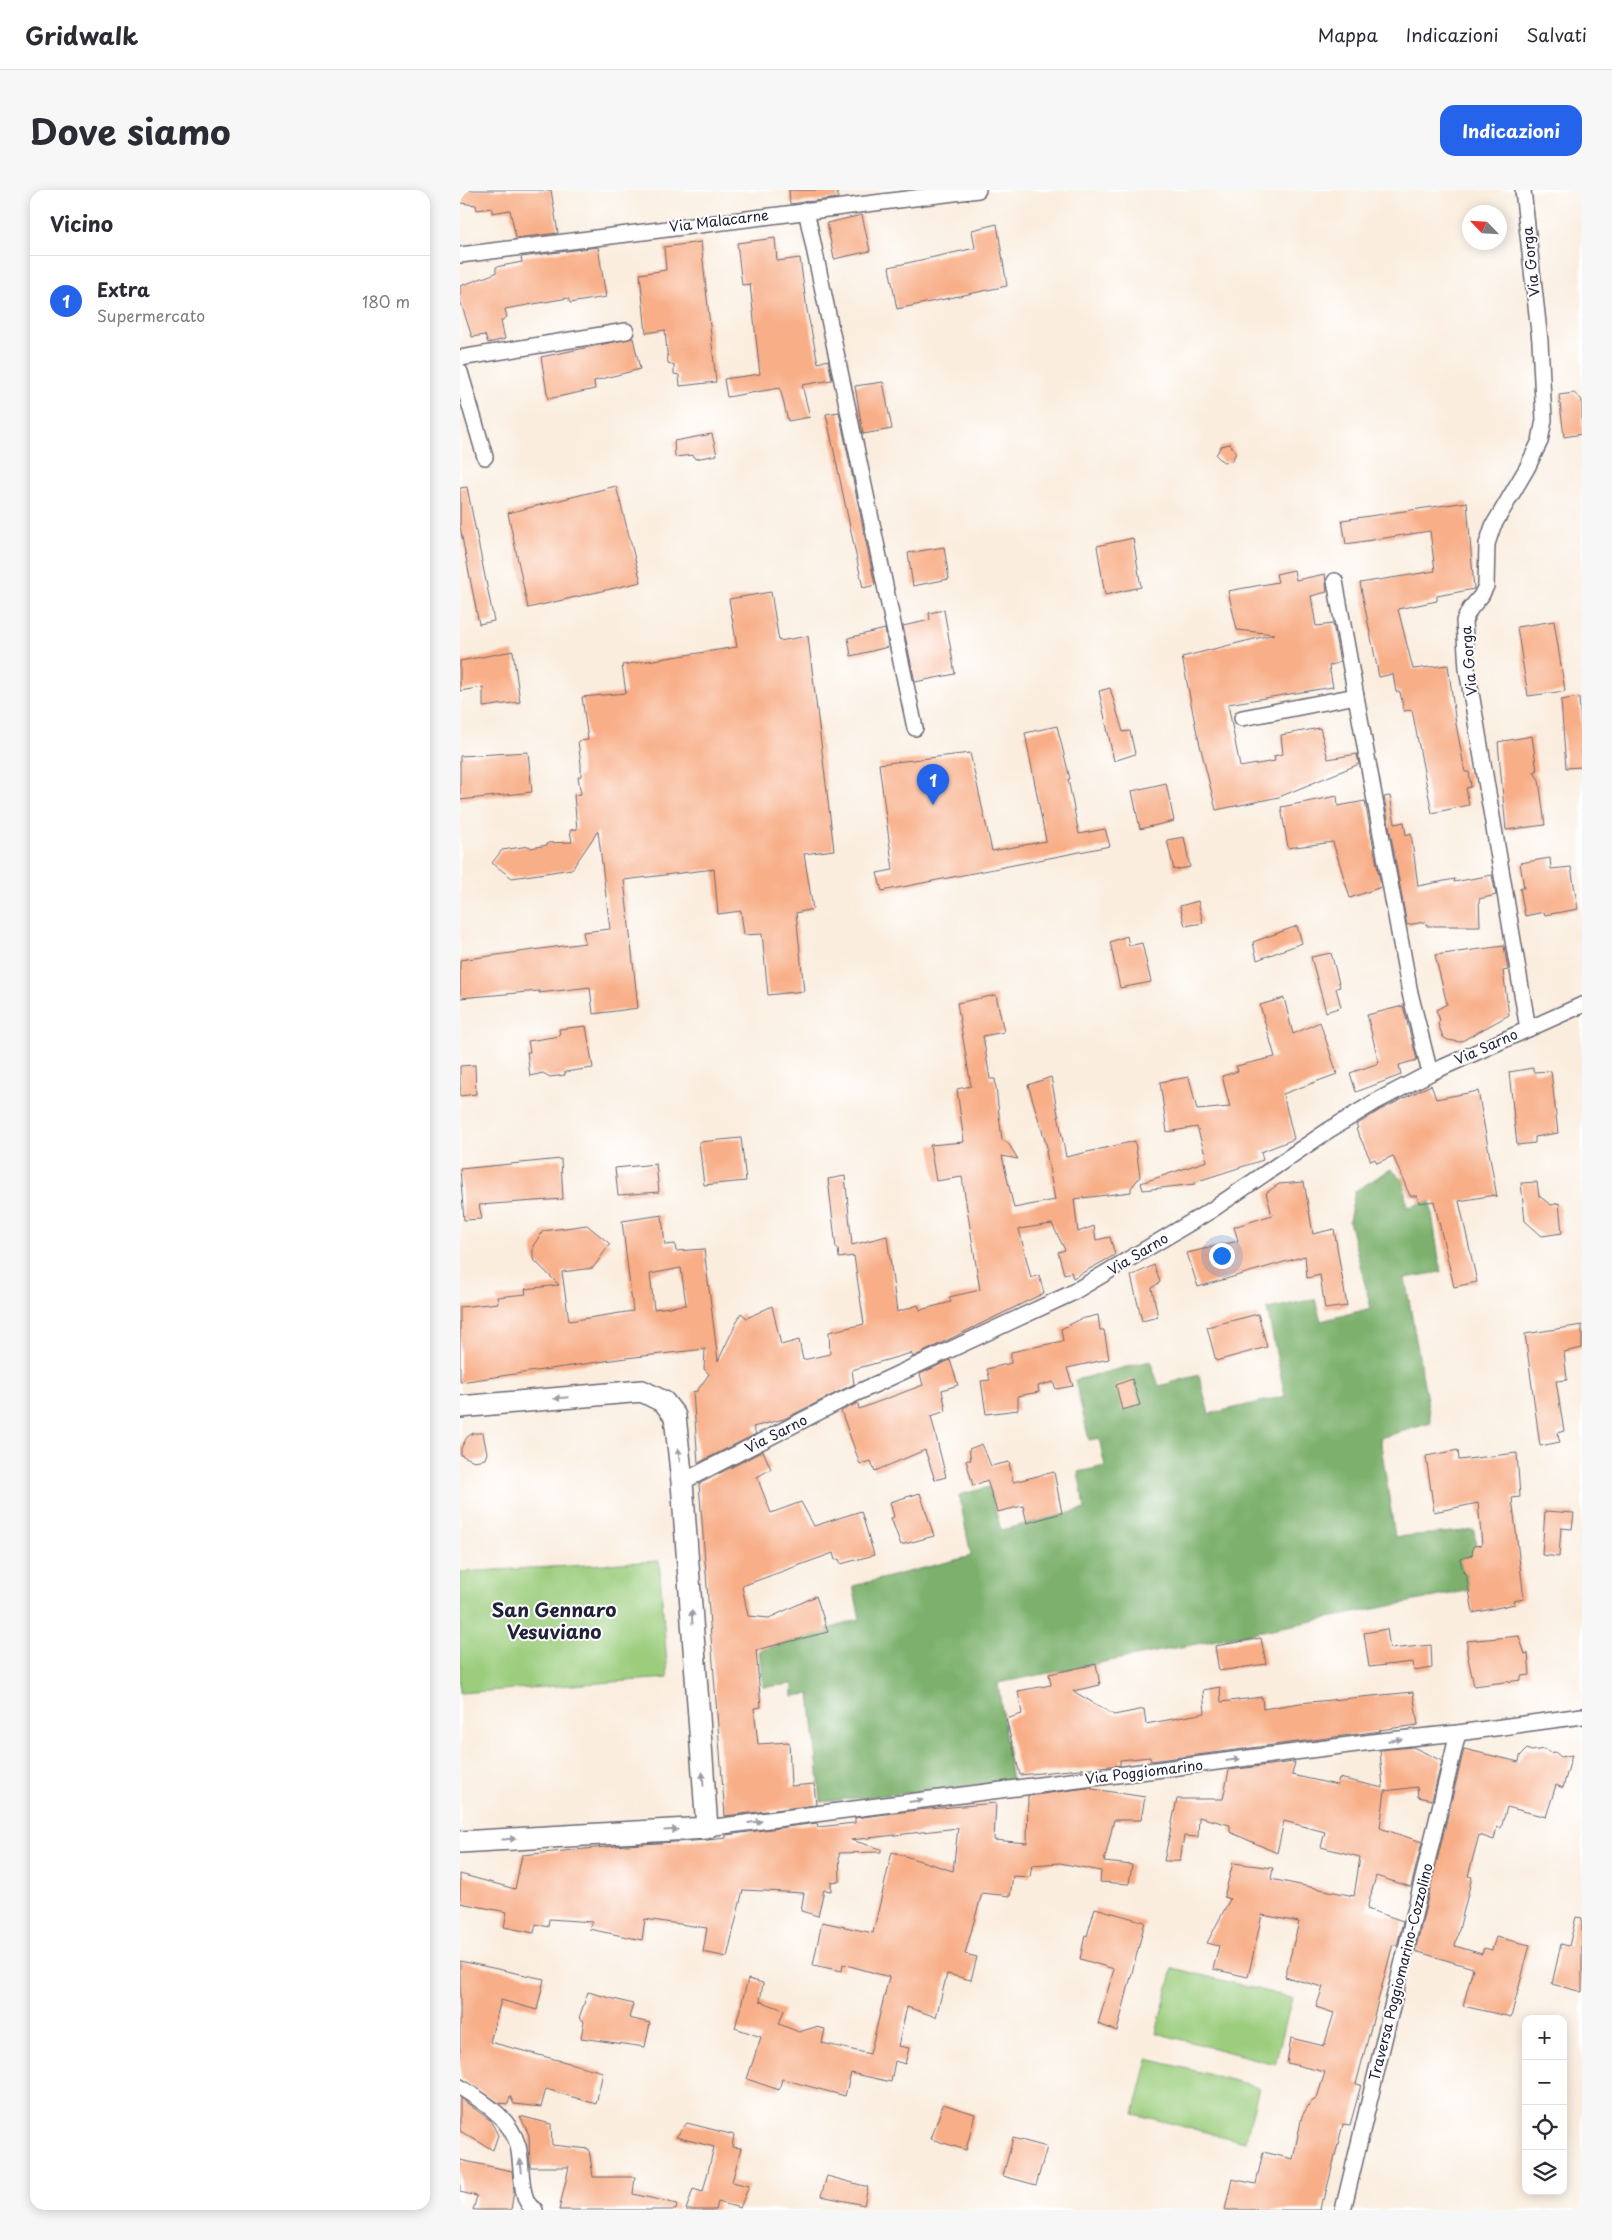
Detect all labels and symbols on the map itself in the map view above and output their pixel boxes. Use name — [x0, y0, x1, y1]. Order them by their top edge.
street label: Via Malacarne — [668, 204, 770, 237]
north arrow — [1462, 205, 1507, 250]
street label: Via Gorga — [1516, 226, 1545, 298]
street label: Via Gorga — [1455, 625, 1482, 697]
pin: 1 — [917, 764, 949, 805]
street label: Via Sarno — [1451, 1023, 1521, 1070]
street label: Via Sarno — [1103, 1227, 1172, 1280]
your location — [1209, 1243, 1235, 1269]
one-way arrow — [553, 1394, 569, 1402]
street label: Via Sarno — [741, 1409, 811, 1458]
one-way arrow — [675, 1447, 683, 1463]
district label: San Gennaro Vesuviano — [492, 1595, 616, 1645]
one-way arrow — [687, 1609, 695, 1625]
one-way arrow — [1387, 1736, 1403, 1744]
street label: Via Poggiomarino — [1084, 1754, 1204, 1789]
one-way arrow — [1226, 1756, 1242, 1764]
one-way arrow — [699, 1771, 707, 1787]
one-way arrow — [908, 1797, 924, 1805]
one-way arrow — [747, 1818, 763, 1826]
one-way arrow — [663, 1825, 679, 1833]
one-way arrow — [501, 1835, 517, 1843]
street label: Traversa Poggiomarino-Cozzolino — [1363, 1861, 1438, 2083]
one-way arrow — [517, 2158, 525, 2174]

